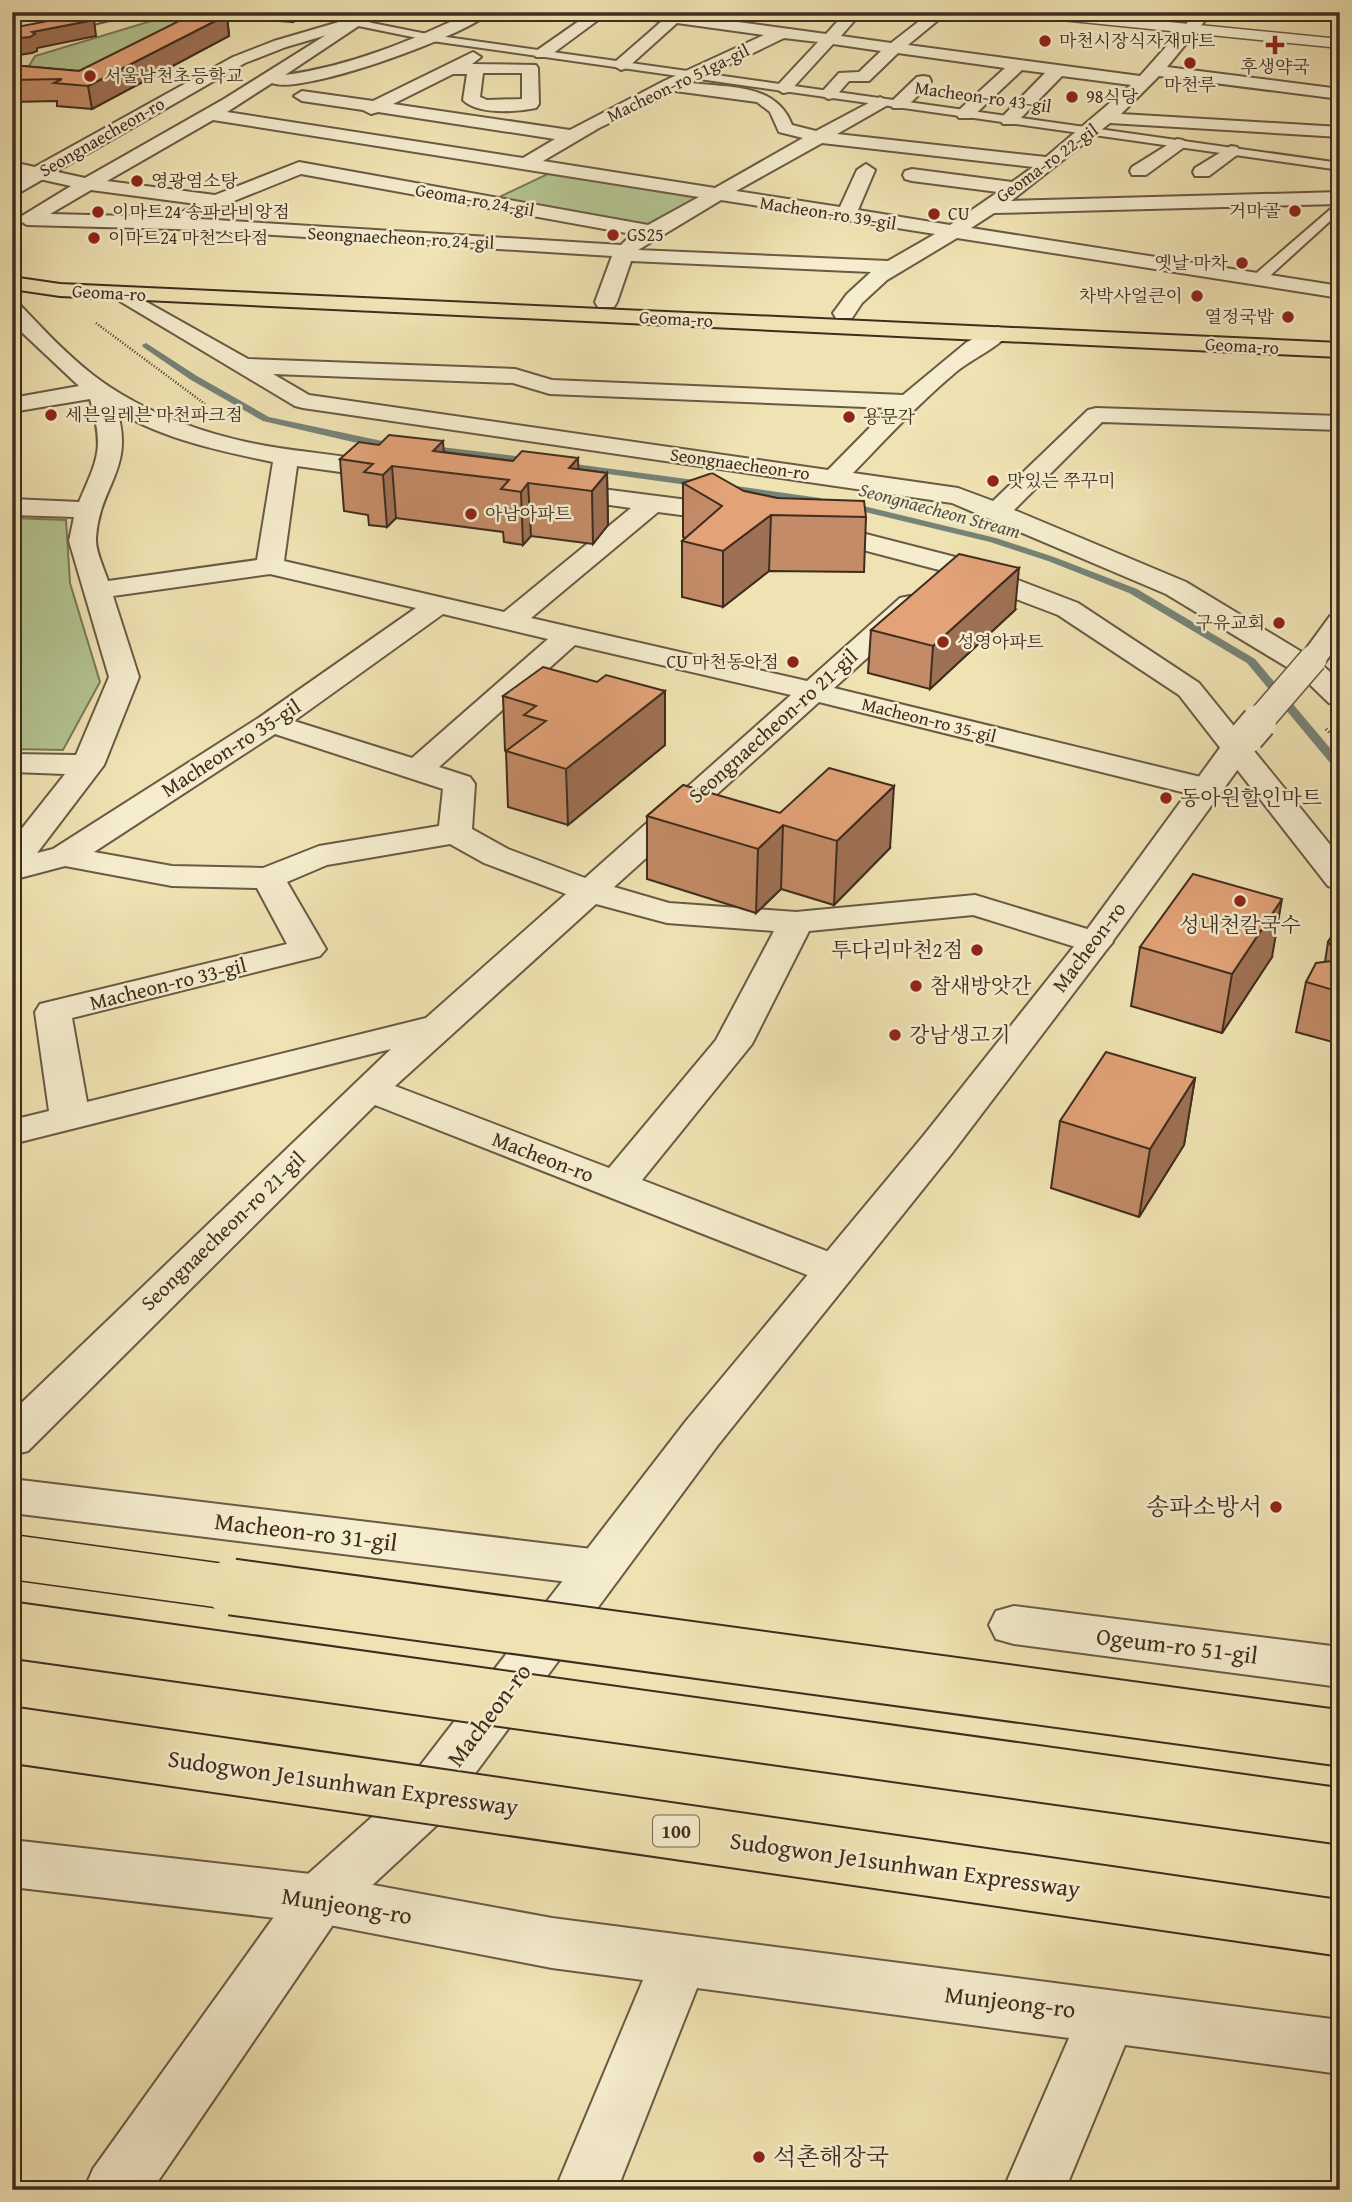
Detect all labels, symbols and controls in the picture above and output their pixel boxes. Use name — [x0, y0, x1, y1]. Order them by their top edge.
place label: 마천시장식자재마트 — [1059, 27, 1216, 54]
marker: 마천시장식자재마트 — [1037, 33, 1053, 49]
street label: Macheon-ro 51ga-gil — [602, 36, 754, 129]
marker: 후생약국 — [1267, 37, 1283, 53]
place label: 후생약국 — [1240, 53, 1310, 80]
marker: 마천루 — [1182, 55, 1198, 71]
place label: 서울남천초등학교 — [104, 62, 244, 89]
marker: 서울남천초등학교 — [82, 68, 98, 84]
place label: 마천루 — [1164, 71, 1216, 98]
street label: Macheon-ro 43-gil — [913, 74, 1053, 119]
place label: 98식당 — [1086, 83, 1139, 110]
marker: 98식당 — [1064, 89, 1080, 105]
street label: Seongnaecheon-ro — [34, 90, 169, 183]
street label: Geoma-ro 22-gil — [990, 116, 1103, 209]
place label: 영광염소탕 — [151, 167, 239, 194]
marker: 영광염소탕 — [129, 173, 145, 189]
street label: Geoma-ro 24-gil — [413, 176, 537, 223]
street label: Macheon-ro 39-gil — [758, 188, 898, 237]
place label: 거마골 — [1229, 197, 1282, 224]
place label: 이마트24 송파라비앙점 — [112, 198, 290, 225]
place label: CU — [948, 200, 970, 227]
marker: 거마골 — [1287, 203, 1303, 219]
marker: 이마트24 송파라비앙점 — [90, 204, 106, 220]
marker: CU — [926, 206, 942, 222]
street label: Seongnaecheon-ro 24-gil — [307, 219, 495, 256]
place label: GS25 — [627, 221, 664, 248]
place label: 이마트24 마천스타점 — [108, 224, 268, 251]
marker: GS25 — [605, 227, 621, 243]
marker: 이마트24 마천스타점 — [86, 230, 102, 246]
place label: 옛날 마차 — [1154, 249, 1229, 276]
marker: 옛날 마차 — [1234, 255, 1250, 271]
street label: Geoma-ro — [71, 277, 147, 308]
place label: 차박사얼큰이 — [1079, 282, 1183, 309]
marker: 차박사얼큰이 — [1189, 288, 1205, 304]
street label: Geoma-ro — [638, 303, 714, 334]
place label: 열정국밥 — [1204, 303, 1275, 330]
marker: 열정국밥 — [1280, 309, 1296, 325]
street label: Geoma-ro — [1204, 330, 1280, 361]
place label: 세븐일레븐 마천파크점 — [65, 401, 243, 428]
place label: 용문각 — [863, 403, 916, 430]
marker: 세븐일레븐 마천파크점 — [43, 407, 59, 423]
marker: 용문각 — [841, 409, 857, 425]
street label: Seongnaecheon-ro — [669, 440, 812, 487]
place label: 맛있는 쭈꾸미 — [1007, 467, 1115, 494]
marker: 맛있는 쭈꾸미 — [985, 473, 1001, 489]
water label: Seongnaecheon Stream — [856, 475, 1024, 545]
place label: 아남아파트 — [485, 500, 573, 527]
marker: 아남아파트 — [463, 506, 479, 522]
place label: 구유교회 — [1195, 609, 1265, 636]
marker: 구유교회 — [1271, 615, 1287, 631]
place label: 성영아파트 — [957, 628, 1045, 655]
marker: 성영아파트 — [935, 634, 951, 650]
street label: Seongnaecheon-ro 21-gil — [681, 641, 864, 810]
place label: CU 마천동아점 — [666, 648, 779, 675]
marker: CU 마천동아점 — [785, 654, 801, 670]
street label: Macheon-ro 35-gil — [859, 690, 999, 749]
street label: Macheon-ro 35-gil — [155, 691, 307, 804]
place label: 동아원할인마트 — [1180, 782, 1322, 813]
marker: 동아원할인마트 — [1158, 790, 1174, 806]
marker: 성내천칼국수 — [1232, 893, 1248, 909]
street label: Macheon-ro — [1044, 895, 1133, 999]
place label: 성내천칼국수 — [1179, 909, 1301, 940]
place label: 투다리마천2점 — [831, 934, 963, 965]
marker: 투다리마천2점 — [969, 942, 985, 958]
street label: Macheon-ro 33-gil — [86, 949, 250, 1018]
place label: 참새방앗간 — [930, 970, 1032, 1001]
marker: 참새방앗간 — [908, 978, 924, 994]
place label: 강남생고기 — [909, 1019, 1010, 1050]
marker: 강남생고기 — [887, 1027, 903, 1043]
street label: Macheon-ro — [488, 1123, 598, 1190]
street label: Seongnaecheon-ro 21-gil — [133, 1144, 312, 1318]
place label: 송파소방서 — [1146, 1489, 1262, 1524]
marker: 송파소방서 — [1268, 1499, 1284, 1515]
street label: Macheon-ro 31-gil — [213, 1503, 400, 1560]
street label: Ogeum-ro 51-gil — [1094, 1618, 1260, 1673]
street label: Macheon-ro — [438, 1656, 539, 1774]
street label: Sudogwon Je1sunhwan Expressway — [166, 1741, 520, 1824]
road number: 100 — [653, 1815, 699, 1846]
street label: Sudogwon Je1sunhwan Expressway — [728, 1823, 1082, 1906]
street label: Munjeong-ro — [279, 1878, 415, 1933]
street label: Munjeong-ro — [943, 1976, 1077, 2027]
place label: 석촌해장국 — [773, 2139, 889, 2174]
marker: 석촌해장국 — [751, 2149, 767, 2165]

